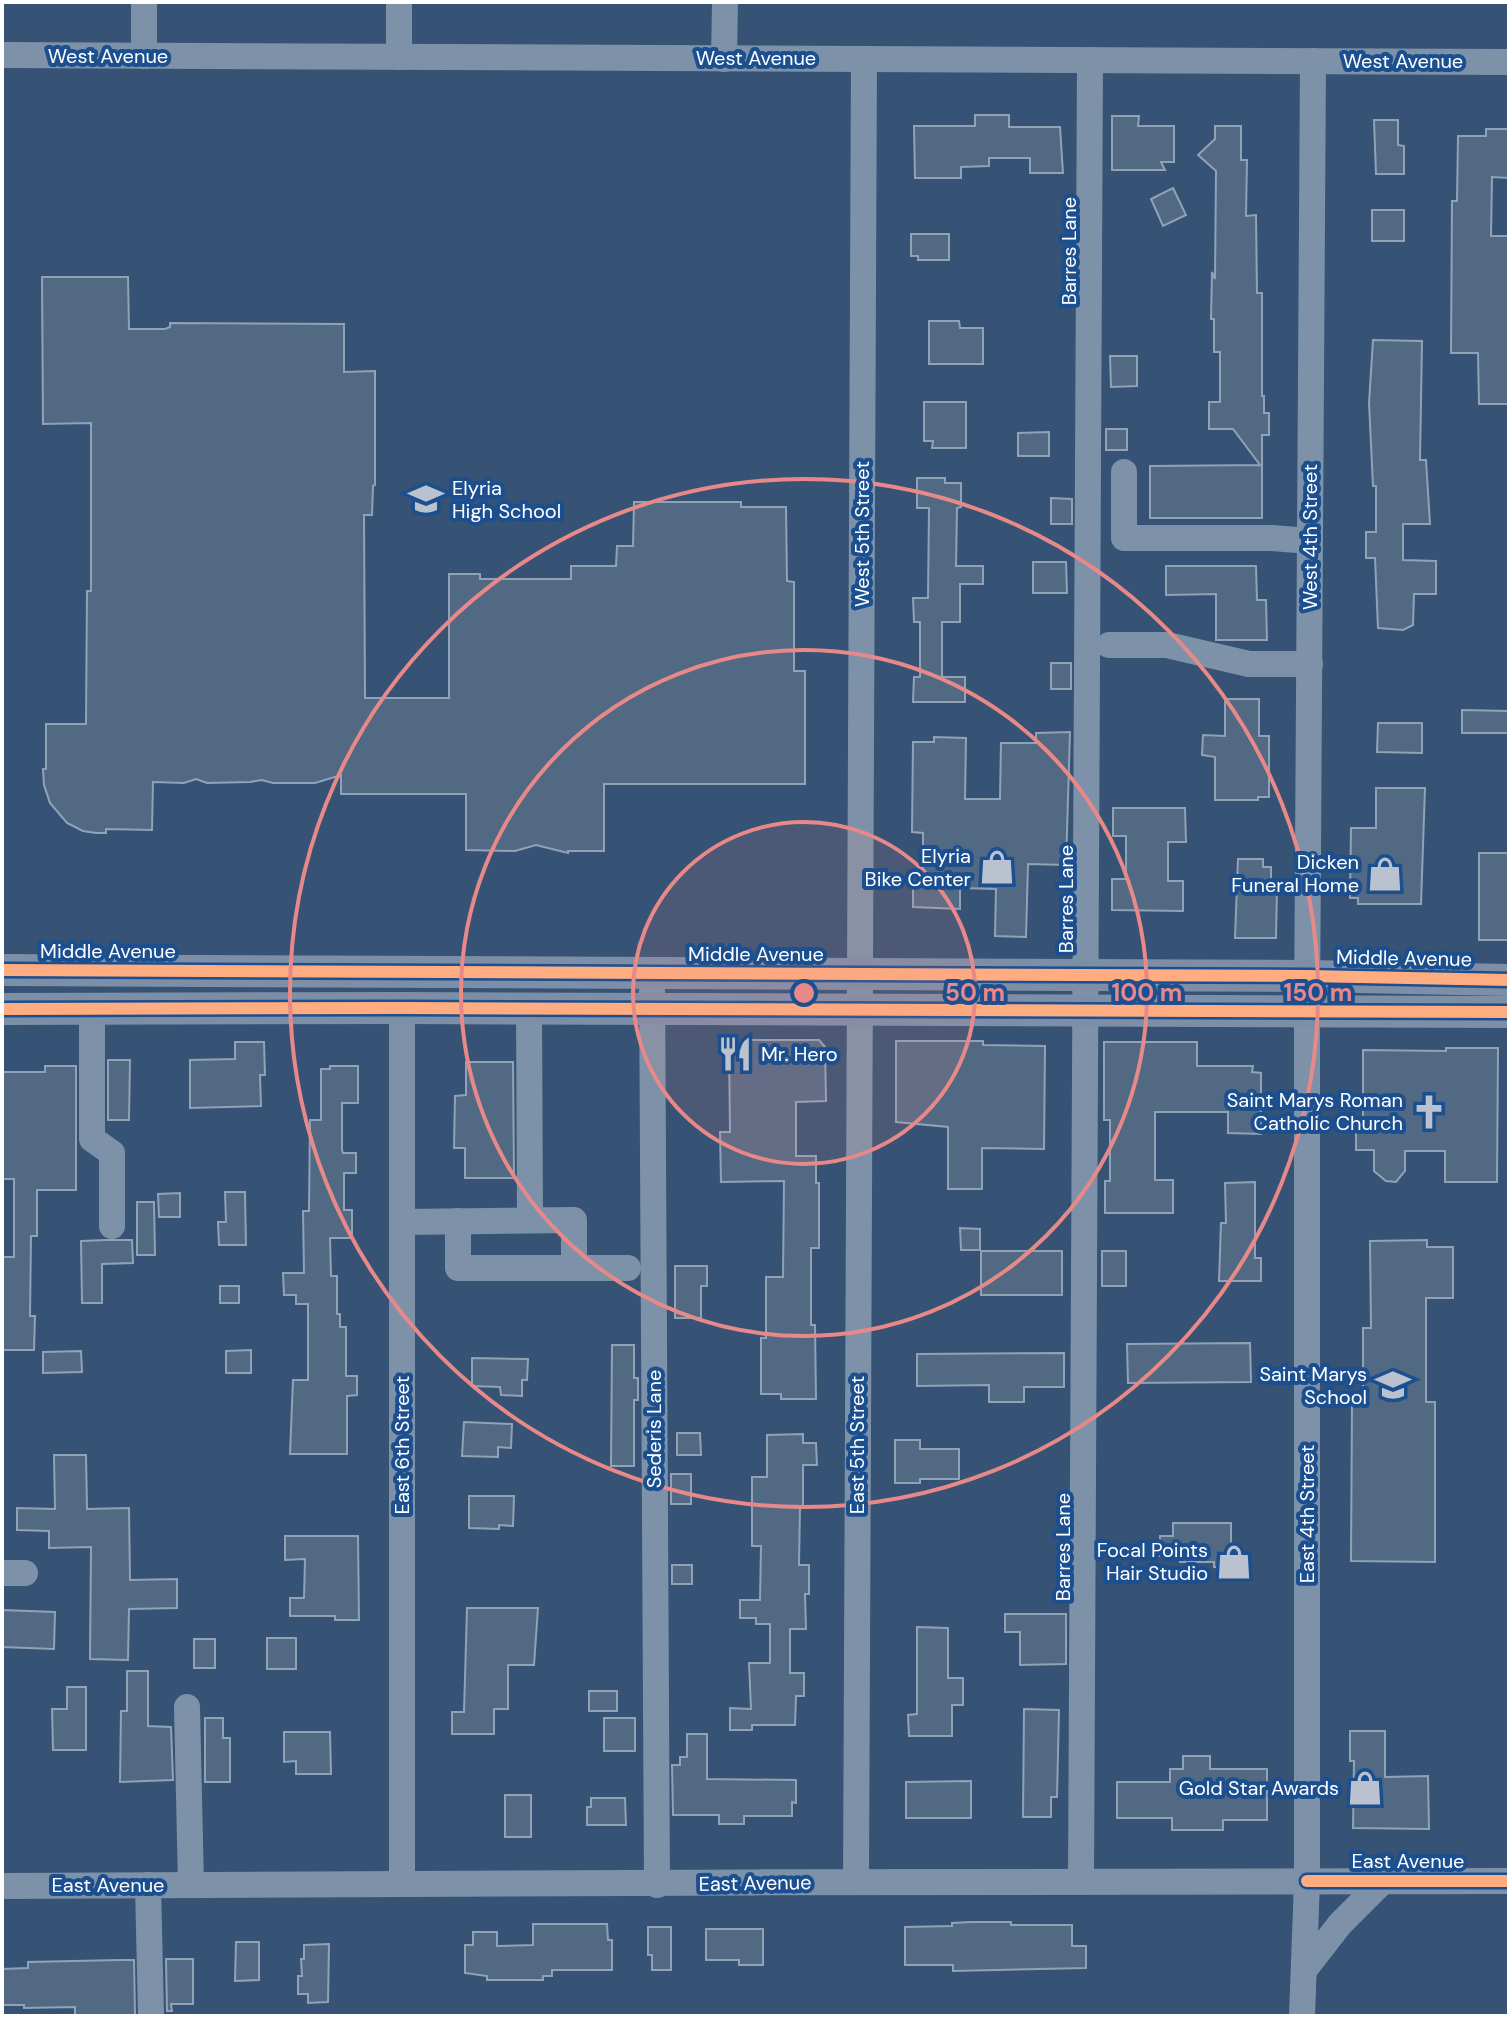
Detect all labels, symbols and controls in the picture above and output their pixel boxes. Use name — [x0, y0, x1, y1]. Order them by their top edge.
street label: West Avenue — [48, 43, 168, 69]
street label: West Avenue — [696, 45, 816, 71]
street label: West Avenue — [1343, 48, 1463, 74]
street label: Barres Lane — [1056, 197, 1082, 305]
street label: West 5th Street — [849, 461, 875, 607]
street label: West 4th Street — [1297, 464, 1323, 610]
place label: Elyria High School — [452, 475, 561, 524]
school or university icon: Elyria High School — [407, 480, 445, 518]
place label: Elyria Bike Center — [865, 843, 971, 892]
street label: Barres Lane — [1053, 845, 1079, 953]
shop icon: Elyria Bike Center — [978, 848, 1016, 886]
place label: Dicken Funeral Home — [1231, 849, 1359, 898]
shop icon: Dicken Funeral Home — [1366, 855, 1404, 893]
street label: Middle Avenue — [40, 938, 176, 964]
street label: Middle Avenue — [688, 941, 824, 967]
street label: Middle Avenue — [1336, 944, 1472, 972]
text: 50 m — [945, 977, 1005, 1008]
text: 100 m — [1112, 977, 1182, 1008]
text: 150 m — [1284, 977, 1352, 1008]
centre of rings — [790, 979, 818, 1007]
restaurant icon: Mr. Hero — [716, 1035, 754, 1073]
place label: Mr. Hero — [761, 1041, 838, 1067]
place label: Saint Marys Roman Catholic Church — [1227, 1087, 1403, 1136]
church icon: Saint Marys Roman Catholic Church — [1410, 1093, 1448, 1131]
place label: Saint Marys School — [1259, 1361, 1367, 1410]
school or university icon: Saint Marys School — [1374, 1366, 1412, 1404]
street label: Sederis Lane — [641, 1370, 667, 1488]
street label: East 6th Street — [389, 1375, 415, 1514]
street label: East 5th Street — [844, 1376, 870, 1514]
street label: East 4th Street — [1294, 1445, 1320, 1583]
street label: Barres Lane — [1050, 1493, 1076, 1601]
place label: Focal Points Hair Studio — [1097, 1537, 1208, 1586]
shop icon: Focal Points Hair Studio — [1215, 1543, 1253, 1581]
shop icon: Gold Star Awards — [1346, 1769, 1384, 1807]
place label: Gold Star Awards — [1179, 1775, 1339, 1801]
street label: East Avenue — [1352, 1848, 1464, 1874]
street label: East Avenue — [698, 1869, 812, 1897]
street label: East Avenue — [52, 1872, 164, 1898]

